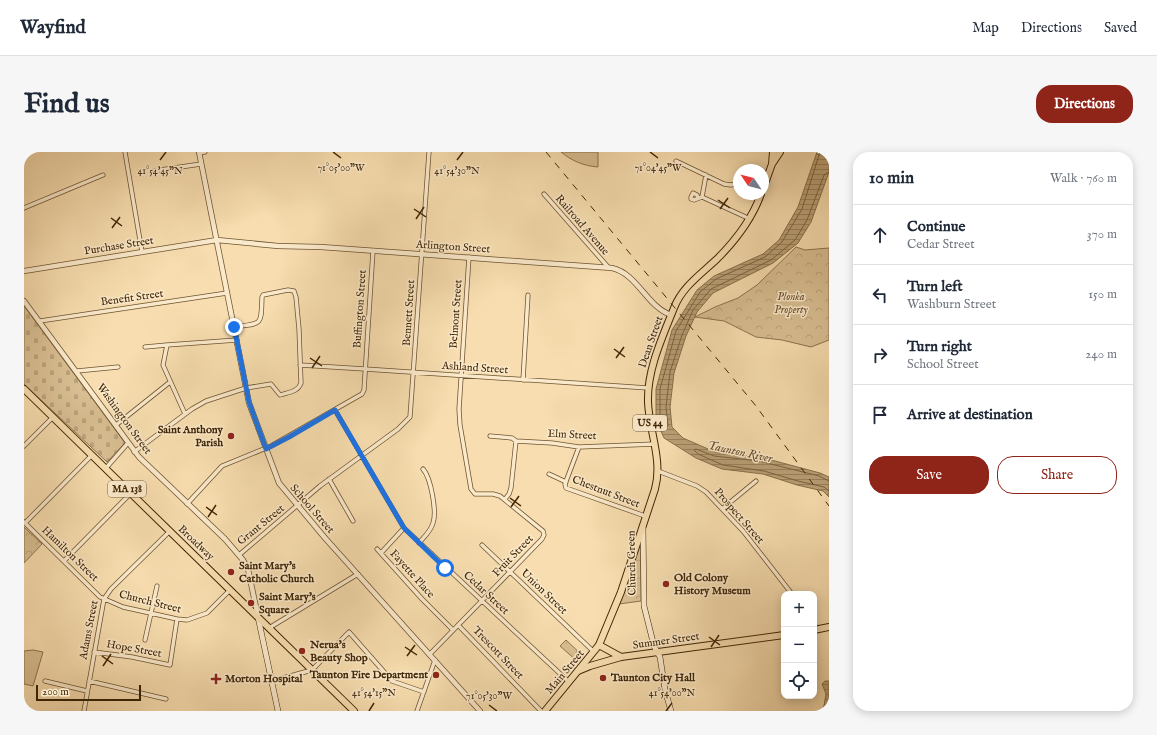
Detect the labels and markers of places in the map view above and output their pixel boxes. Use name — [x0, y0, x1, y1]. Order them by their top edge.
place label: Saint Anthony Parish — [158, 423, 224, 450]
marker: Saint Anthony Parish — [226, 431, 236, 441]
place label: Saint Mary's Catholic Church — [239, 559, 314, 586]
marker: Saint Mary's Catholic Church — [226, 567, 236, 577]
place label: Old Colony History Museum — [674, 571, 751, 598]
marker: Old Colony History Museum — [661, 579, 671, 589]
place label: Saint Mary's Square — [259, 590, 316, 617]
marker: Saint Mary's Square — [246, 598, 256, 608]
place label: Nerua's Beauty Shop — [309, 638, 368, 665]
marker: Nerua's Beauty Shop — [297, 646, 307, 656]
place label: Taunton Fire Department — [309, 668, 428, 682]
marker: Taunton Fire Department — [431, 670, 441, 680]
place label: Taunton City Hall — [610, 671, 696, 685]
place label: Morton Hospital — [225, 672, 303, 686]
marker: Morton Hospital — [210, 673, 222, 685]
marker: Taunton City Hall — [598, 673, 608, 683]

